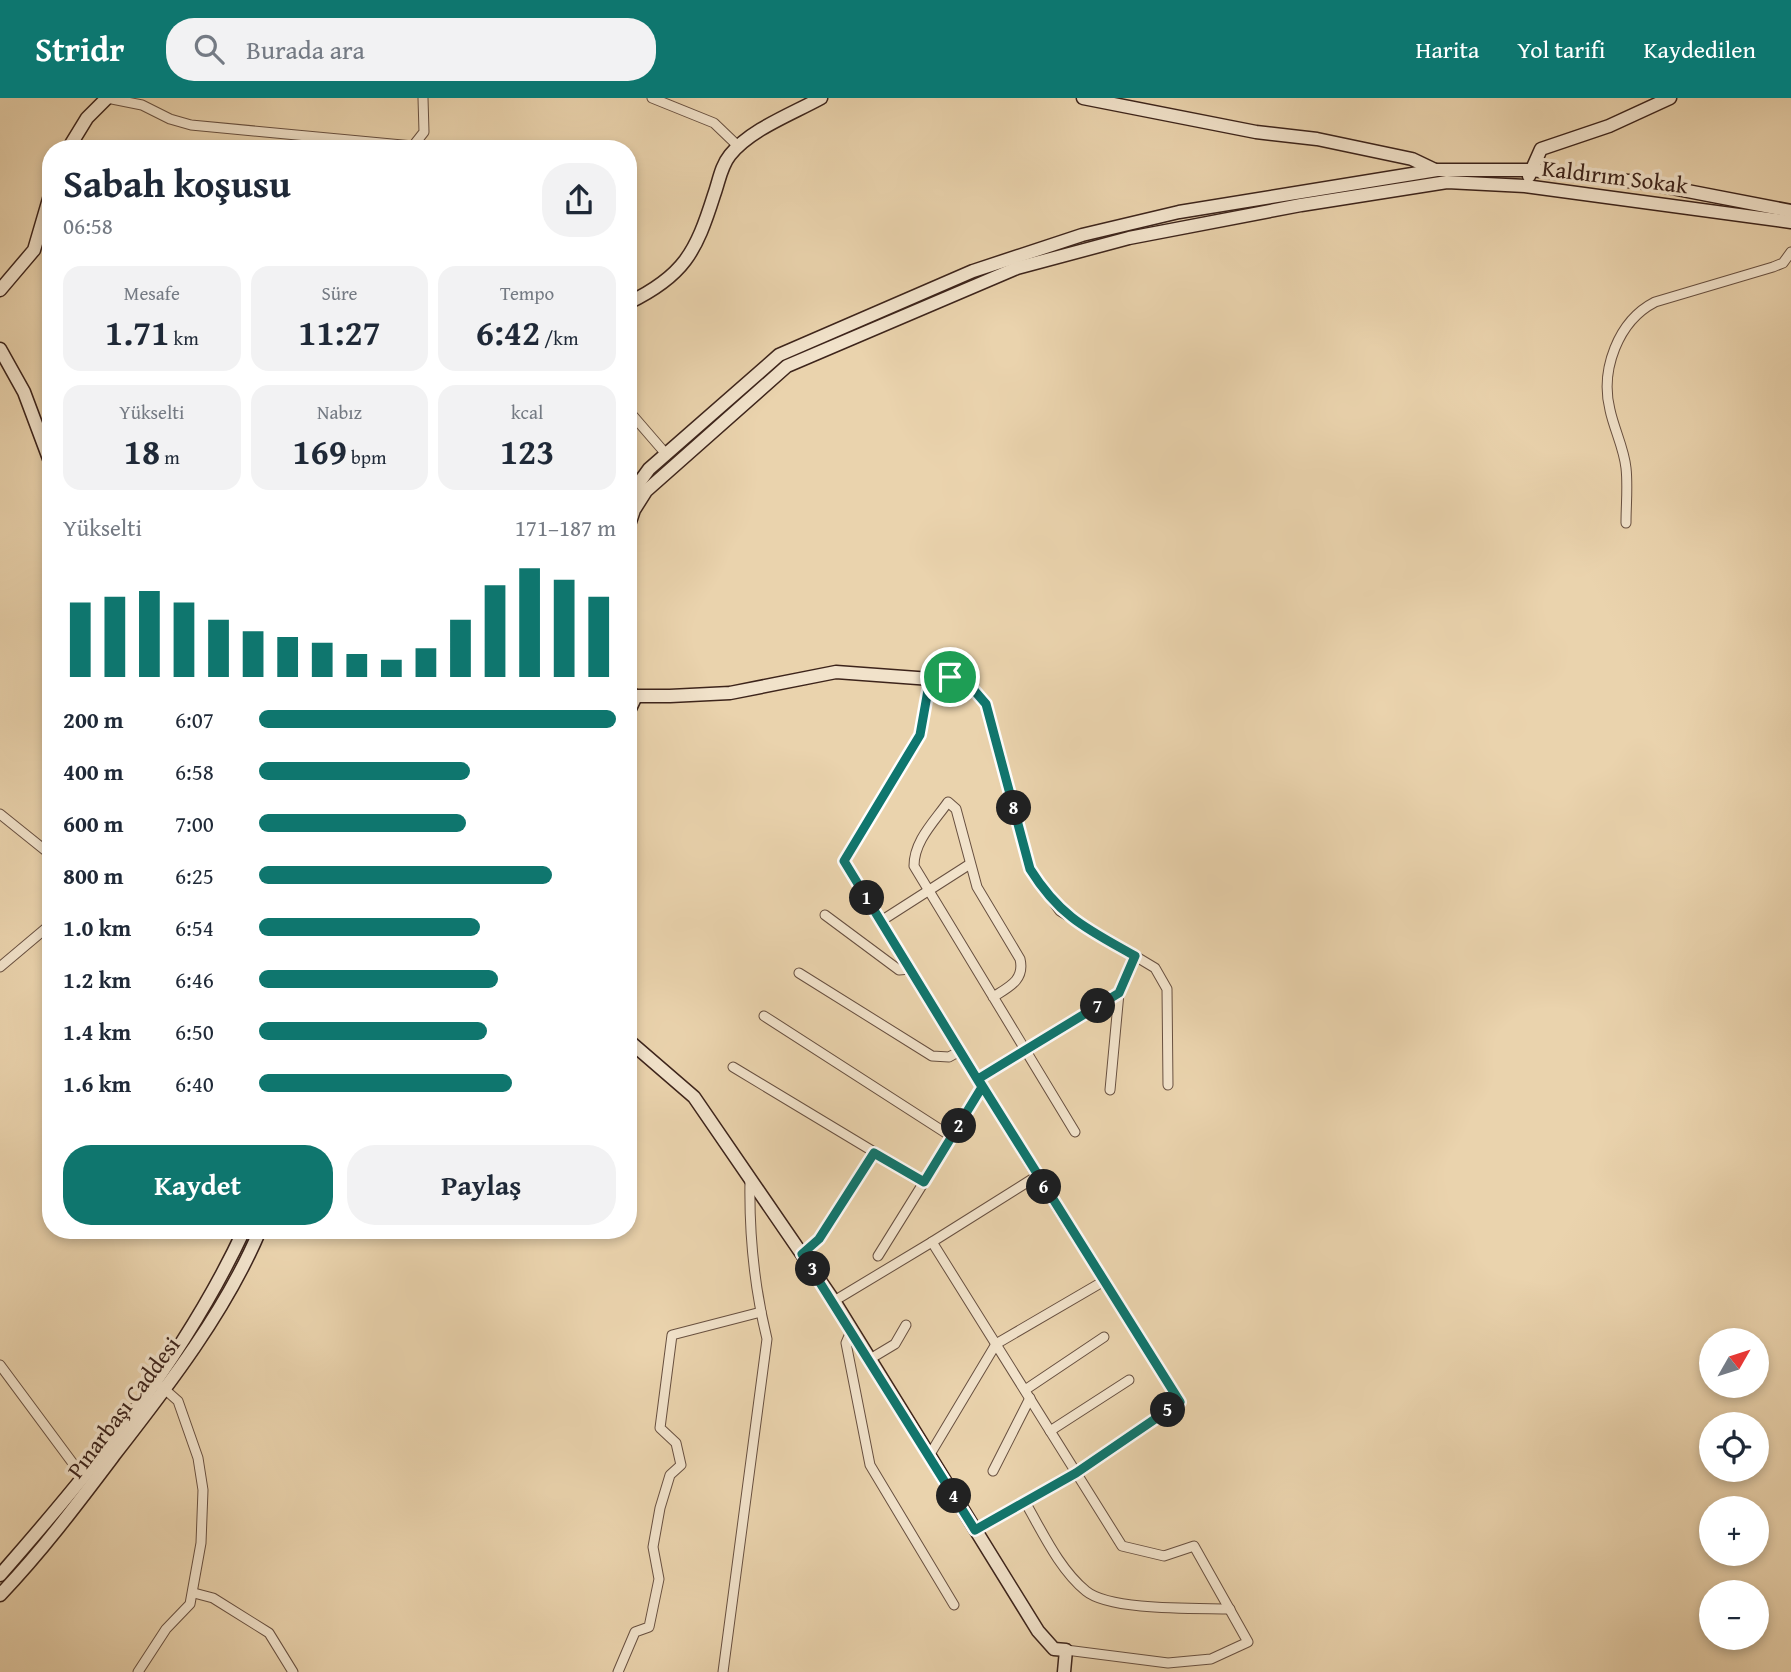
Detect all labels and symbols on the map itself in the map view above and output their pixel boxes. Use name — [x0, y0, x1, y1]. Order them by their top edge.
street label: Kaldırım Sokak — [1540, 151, 1690, 201]
pin — [920, 647, 980, 707]
pin: 8 — [996, 790, 1032, 826]
pin: 1 — [850, 880, 884, 916]
pin: 7 — [1080, 988, 1116, 1024]
pin: 2 — [942, 1108, 976, 1144]
pin: 6 — [1026, 1170, 1062, 1204]
pin: 3 — [796, 1252, 830, 1286]
north arrow — [1699, 1328, 1769, 1398]
street label: Pınarbaşı Caddesi — [59, 1329, 187, 1485]
pin: 5 — [1150, 1392, 1186, 1428]
pin: 4 — [936, 1478, 972, 1514]

